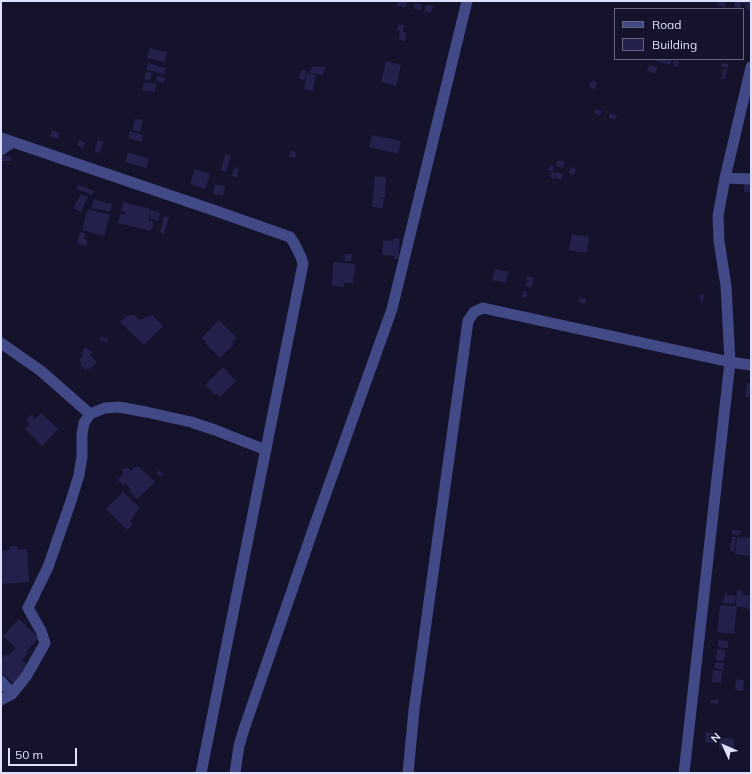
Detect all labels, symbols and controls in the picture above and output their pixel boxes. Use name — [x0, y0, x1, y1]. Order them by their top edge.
legend — [614, 8, 744, 60]
text: Road — [652, 17, 681, 32]
text: Building — [652, 37, 697, 52]
north arrow — [704, 726, 744, 766]
text: N — [708, 730, 723, 745]
scale bar — [10, 740, 79, 766]
text: 50 m — [15, 747, 43, 762]

